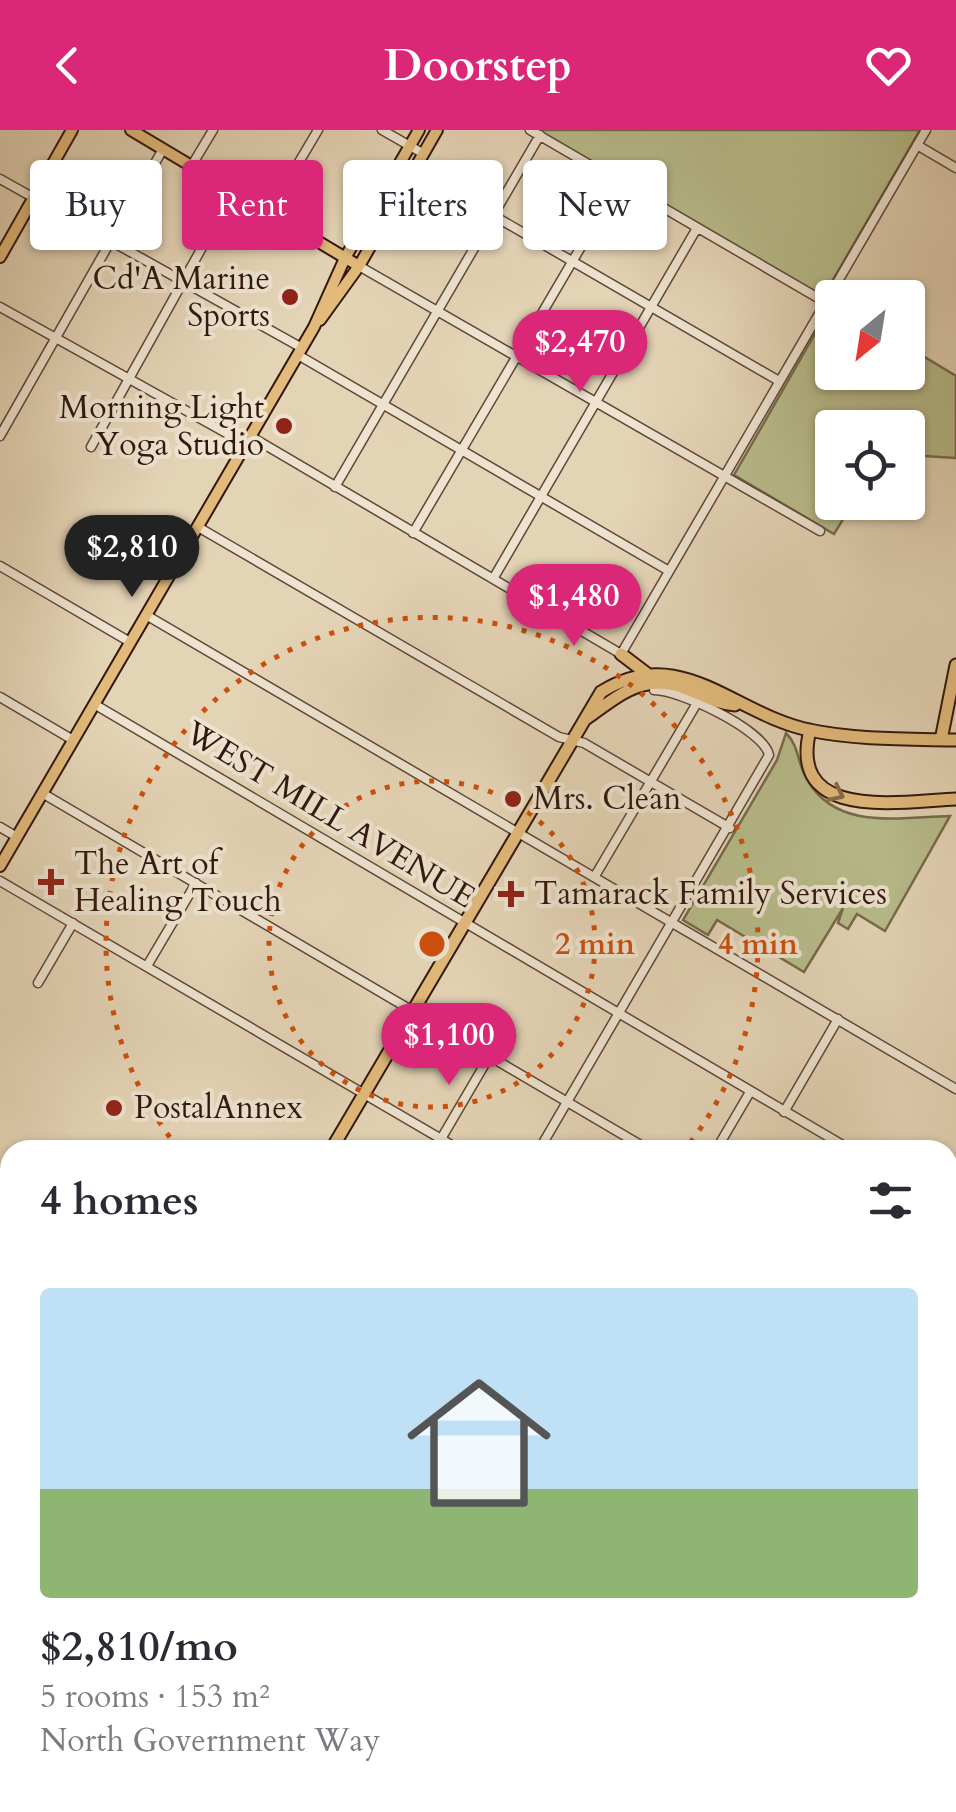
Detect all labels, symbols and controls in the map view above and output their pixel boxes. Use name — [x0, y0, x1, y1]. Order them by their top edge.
text: Doorstep — [384, 35, 572, 96]
icon: back — [40, 38, 95, 93]
icon: heart — [861, 38, 916, 93]
chip: Buy — [30, 160, 162, 250]
chip: Rent — [182, 160, 323, 250]
chip: Filters — [343, 160, 503, 250]
chip: New — [523, 160, 667, 250]
place label: Cd'A Marine Sports — [93, 257, 270, 338]
north arrow — [815, 280, 925, 390]
map controls — [815, 280, 925, 520]
marker: Cd'A Marine Sports — [279, 286, 301, 308]
pin: $2,470 — [499, 310, 661, 395]
text: $2,470 — [534, 320, 626, 364]
place label: Morning Light Yoga Studio — [59, 386, 264, 467]
button: locate — [815, 410, 925, 520]
marker: Morning Light Yoga Studio — [273, 415, 295, 437]
pin: $2,810 — [51, 515, 213, 600]
text: $2,810 — [86, 525, 178, 569]
pin: $1,480 — [493, 564, 655, 649]
text: $1,480 — [528, 574, 620, 618]
street label: WEST MILL AVENUE — [176, 710, 483, 919]
place label: Mrs. Clean — [533, 777, 681, 821]
one-way arrow — [827, 782, 845, 802]
marker: Mrs. Clean — [502, 788, 524, 810]
place label: The Art of Healing Touch — [74, 842, 282, 923]
marker: The Art of Healing Touch — [38, 869, 64, 895]
place label: Tamarack Family Services — [534, 872, 887, 916]
marker: Tamarack Family Services — [498, 881, 524, 907]
text: 2 min — [555, 924, 635, 965]
text: 4 min — [718, 924, 798, 965]
centre of rings — [414, 926, 450, 962]
pin: $1,100 — [368, 1003, 530, 1088]
text: $1,100 — [403, 1013, 495, 1057]
place label: PostalAnnex — [134, 1086, 303, 1130]
marker: PostalAnnex — [103, 1097, 125, 1119]
text: 4 homes — [40, 1172, 198, 1229]
icon: filters — [863, 1173, 918, 1228]
icon: home — [389, 1353, 569, 1533]
text: $2,810/mo — [40, 1618, 238, 1675]
text: 5 rooms · 153 m² — [40, 1675, 270, 1719]
text: North Government Way — [40, 1719, 380, 1763]

